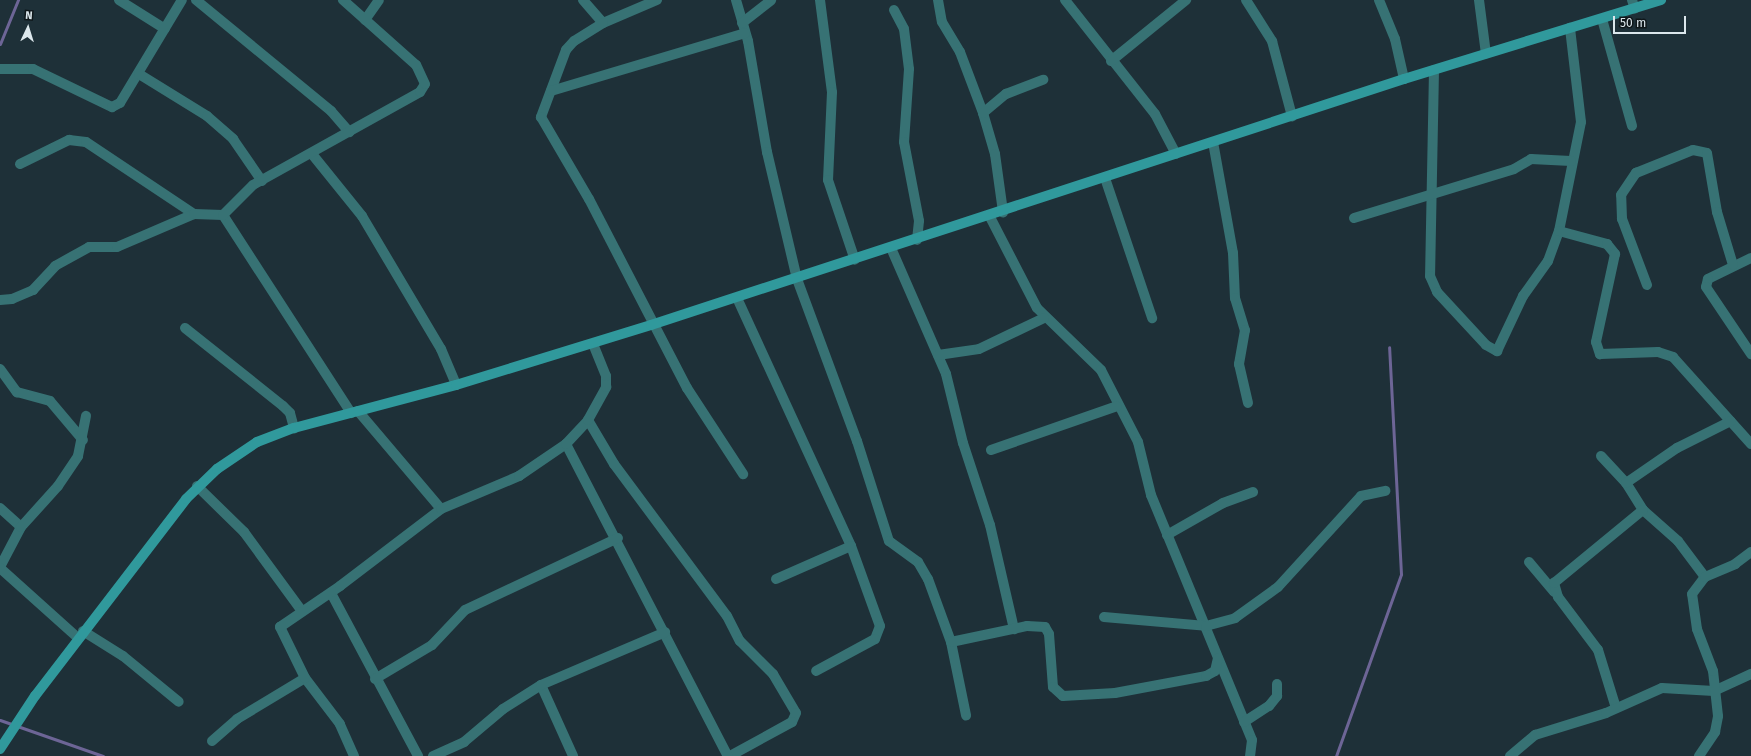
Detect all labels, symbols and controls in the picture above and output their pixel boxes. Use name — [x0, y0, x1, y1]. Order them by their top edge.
north arrow — [8, 8, 48, 48]
scale bar — [1615, 8, 1688, 34]
text: N — [25, 9, 33, 22]
text: 50 m — [1620, 16, 1646, 30]

